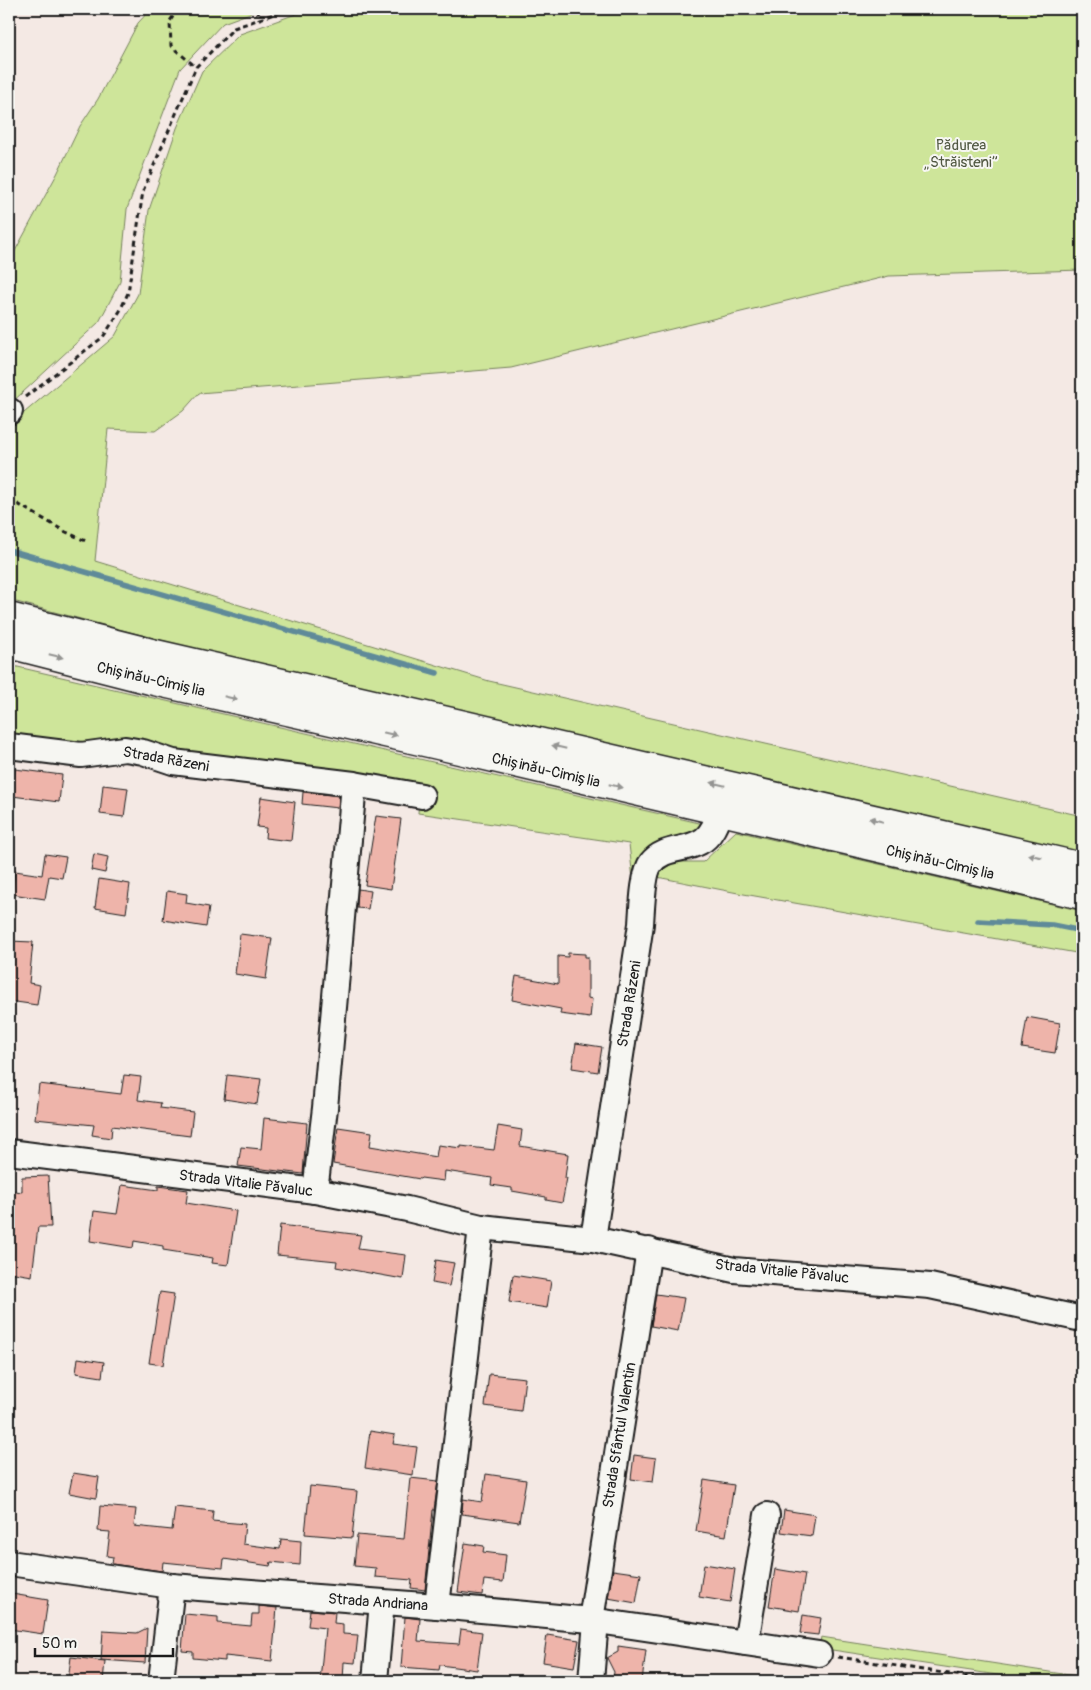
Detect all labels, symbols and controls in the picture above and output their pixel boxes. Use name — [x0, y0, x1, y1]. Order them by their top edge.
park label: Pădurea „Străisteni” — [924, 136, 998, 172]
one-way arrow — [49, 652, 64, 660]
street label: Chișinău-Cimișlia — [95, 658, 207, 701]
one-way arrow — [224, 694, 239, 702]
one-way arrow — [382, 730, 397, 738]
street label: Strada Răzeni — [121, 743, 211, 776]
one-way arrow — [552, 743, 567, 751]
street label: Chișinău-Cimișlia — [490, 749, 602, 792]
one-way arrow — [710, 780, 725, 788]
one-way arrow — [609, 782, 624, 790]
one-way arrow — [869, 816, 884, 824]
street label: Chișinău-Cimișlia — [884, 841, 996, 884]
one-way arrow — [1027, 852, 1042, 860]
street label: Strada Răzeni — [613, 959, 646, 1049]
street label: Strada Vitalie Păvaluc — [178, 1166, 314, 1201]
street label: Strada Vitalie Păvaluc — [714, 1255, 850, 1288]
street label: Strada Sfântul Valentin — [599, 1361, 640, 1509]
street label: Strada Andriana — [327, 1590, 429, 1615]
scale bar — [35, 1625, 172, 1657]
text: 50 m — [42, 1634, 77, 1653]

